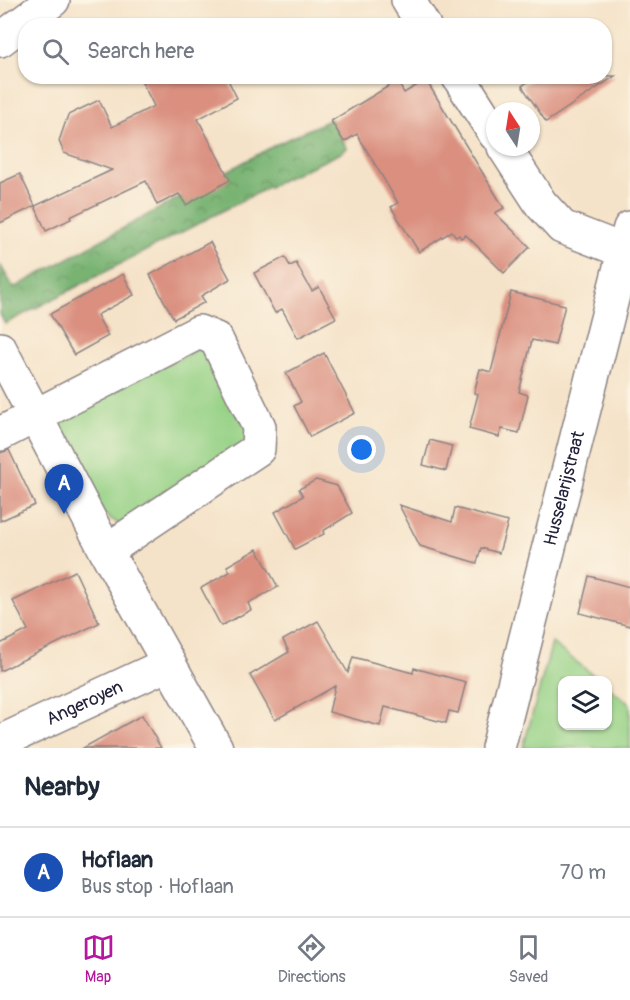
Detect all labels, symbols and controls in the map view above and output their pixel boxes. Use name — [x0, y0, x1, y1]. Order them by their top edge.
search box — [18, 18, 612, 84]
icon: search — [39, 35, 72, 68]
text: Search here — [87, 37, 194, 65]
north arrow — [486, 102, 540, 156]
street label: Husselarijstraat — [539, 428, 590, 548]
your location — [347, 435, 376, 464]
pin: A — [44, 464, 84, 514]
street label: Angeroyen — [43, 676, 127, 731]
map controls — [558, 676, 612, 730]
button: layers — [558, 676, 612, 730]
text: Nearby — [24, 771, 100, 803]
text: Hoflaan — [81, 846, 153, 874]
text: A — [37, 860, 50, 885]
text: 70 m — [560, 860, 606, 885]
text: Bus stop · Hoflaan — [81, 874, 234, 899]
tab: Map — [82, 931, 115, 987]
tab: Directions — [278, 931, 346, 987]
tab: Saved — [509, 931, 548, 987]

